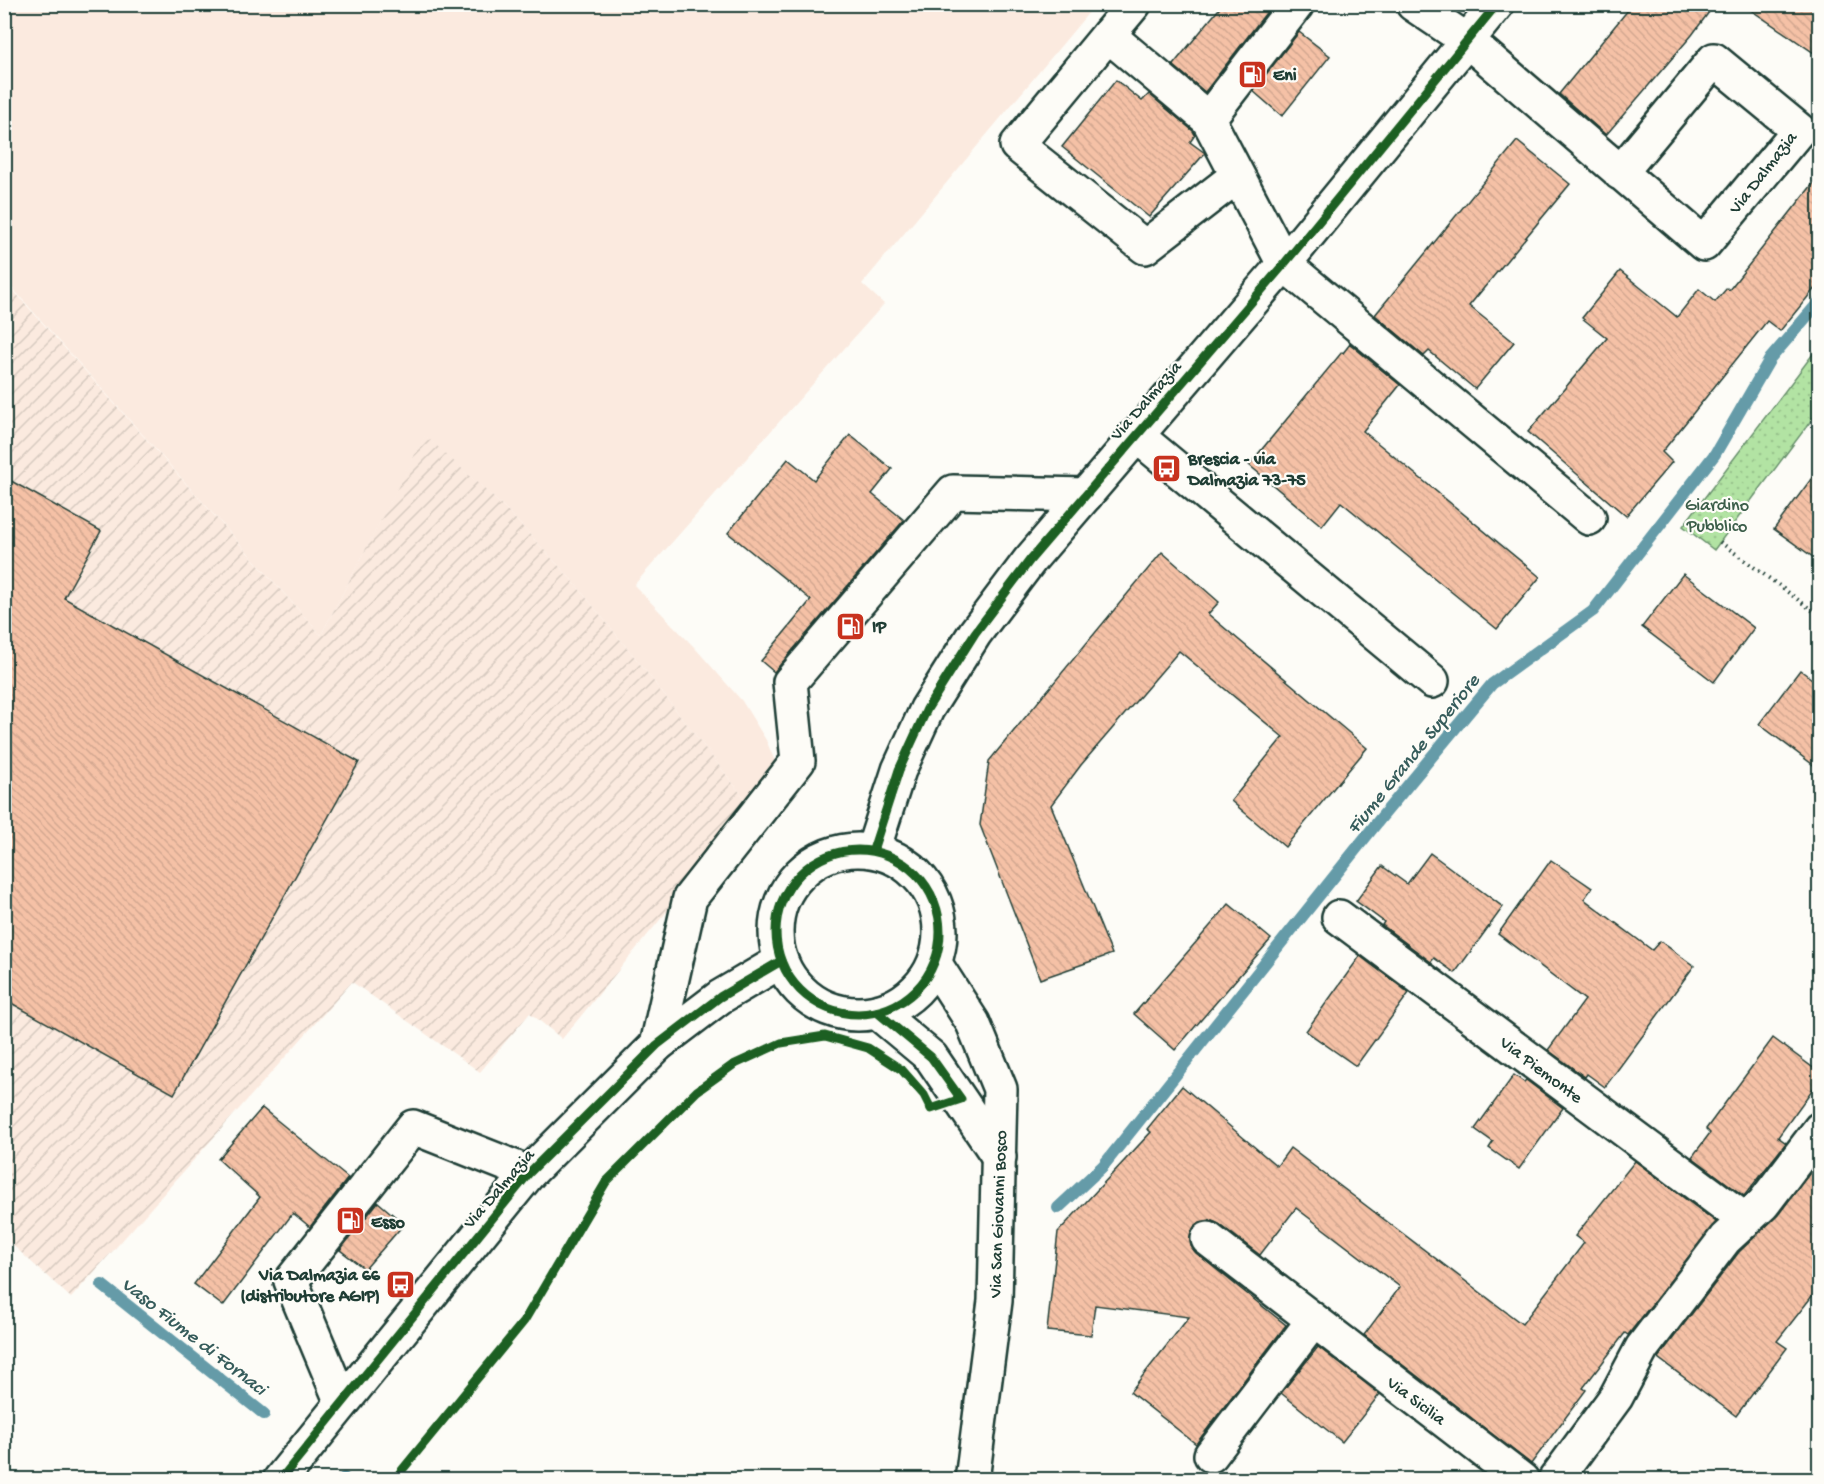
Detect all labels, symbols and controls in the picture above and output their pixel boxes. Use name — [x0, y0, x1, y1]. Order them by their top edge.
fuel station icon: Eni — [1236, 58, 1268, 90]
place label: Eni — [1273, 66, 1297, 87]
street label: Via Dalmazia — [1725, 127, 1803, 220]
street label: Via Dalmazia — [1106, 357, 1188, 446]
place label: Brescia - via Dalmazia 73-75 — [1186, 450, 1306, 492]
bus stop icon: Brescia - via Dalmazia 73-75 — [1151, 452, 1183, 484]
park label: Giardino Pubblico — [1685, 496, 1749, 538]
fuel station icon: IP — [835, 610, 867, 642]
place label: IP — [872, 618, 887, 639]
water label: Fiume Grande Superiore — [1343, 670, 1486, 840]
street label: Via Piemonte — [1494, 1032, 1587, 1109]
street label: Via San Giovanni Bosco — [986, 1130, 1013, 1299]
street label: Via Dalmazia — [459, 1145, 541, 1234]
fuel station icon: Esso — [334, 1205, 366, 1237]
place label: Esso — [371, 1213, 405, 1234]
place label: Via Dalmazia 66 (distributore AGIP) — [240, 1266, 381, 1308]
bus stop icon: Via Dalmazia 66 (distributore AGIP) — [385, 1268, 417, 1300]
water label: Vaso Fiume di Fornaci — [116, 1274, 272, 1403]
street label: Via Sicilia — [1381, 1372, 1450, 1432]

